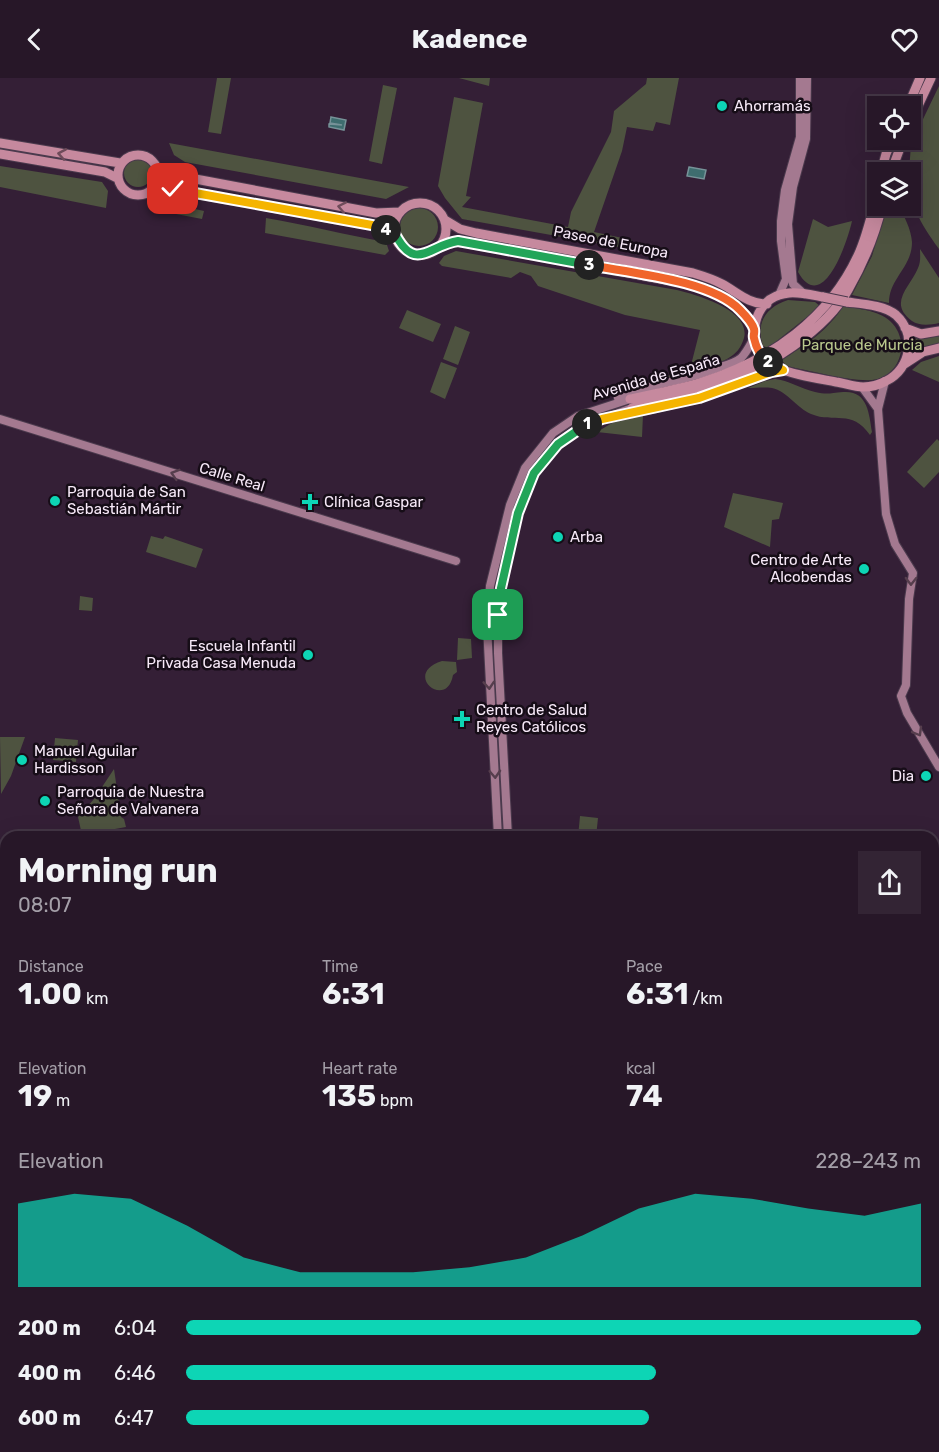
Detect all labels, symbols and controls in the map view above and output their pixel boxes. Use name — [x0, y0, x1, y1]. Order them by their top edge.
icon: back — [18, 23, 51, 56]
text: Kadence — [411, 23, 528, 55]
icon: heart — [888, 23, 921, 56]
map controls — [867, 96, 921, 216]
button: locate — [867, 96, 921, 150]
place label: Ahorramás — [734, 97, 811, 115]
marker: Ahorramás — [715, 99, 729, 113]
one-way arrow — [58, 148, 68, 161]
button: layers — [867, 162, 921, 216]
pin — [147, 163, 198, 214]
icon: check — [156, 172, 189, 205]
one-way arrow — [338, 201, 348, 214]
pin: 4 — [371, 215, 401, 245]
text: 4 — [381, 220, 391, 239]
street label: Paseo de Europa — [552, 222, 670, 262]
pin: 3 — [574, 250, 604, 280]
text: 3 — [584, 255, 594, 274]
park label: Parque de Murcia — [801, 336, 923, 354]
pin: 2 — [753, 347, 783, 377]
street label: Avenida de España — [590, 350, 722, 404]
text: 2 — [763, 352, 773, 371]
pin: 1 — [572, 409, 602, 439]
text: 1 — [583, 414, 591, 433]
street label: Calle Real — [197, 458, 267, 496]
one-way arrow — [170, 469, 181, 481]
place label: Parroquia de San Sebastián Mártir — [67, 483, 186, 518]
marker: Clínica Gaspar — [301, 493, 319, 511]
place label: Clínica Gaspar — [324, 493, 424, 511]
marker: Parroquia de San Sebastián Mártir — [48, 494, 62, 508]
place label: Arba — [570, 528, 603, 546]
marker: Arba — [551, 530, 565, 544]
place label: Centro de Arte Alcobendas — [750, 551, 852, 586]
marker: Centro de Arte Alcobendas — [857, 562, 871, 576]
one-way arrow — [905, 577, 917, 586]
pin — [472, 589, 523, 640]
icon: arrive — [481, 598, 514, 631]
place label: Escuela Infantil Privada Casa Menuda — [146, 637, 296, 672]
marker: Escuela Infantil Privada Casa Menuda — [301, 648, 315, 662]
one-way arrow — [483, 680, 496, 689]
place label: Centro de Salud Reyes Católicos — [476, 701, 587, 736]
marker: Centro de Salud Reyes Católicos — [453, 710, 471, 728]
one-way arrow — [911, 726, 922, 737]
place label: Manuel Aguilar Hardisson — [34, 742, 137, 777]
marker: Manuel Aguilar Hardisson — [15, 753, 29, 767]
place label: Dia — [892, 767, 914, 785]
marker: Dia — [919, 769, 933, 783]
one-way arrow — [488, 770, 501, 779]
place label: Parroquia de Nuestra Señora de Valvanera — [57, 783, 204, 818]
marker: Parroquia de Nuestra Señora de Valvanera — [38, 794, 52, 808]
text: Morning run — [18, 851, 218, 890]
button: share — [858, 851, 921, 914]
text: 08:07 — [18, 893, 72, 917]
text: Distance — [18, 957, 84, 976]
text: Time — [322, 957, 358, 976]
text: Pace — [626, 957, 663, 976]
text: 1.00 — [18, 976, 82, 1012]
text: 6:31 — [322, 976, 385, 1012]
text: 6:31 — [626, 976, 689, 1012]
text: km — [82, 989, 108, 1008]
text: /km — [689, 989, 723, 1008]
text: Elevation — [18, 1059, 87, 1078]
text: Heart rate — [322, 1059, 397, 1078]
text: kcal — [626, 1059, 655, 1078]
text: 19 — [18, 1078, 52, 1114]
text: 135 — [322, 1078, 376, 1114]
text: 74 — [626, 1078, 663, 1114]
text: m — [52, 1091, 70, 1110]
text: bpm — [376, 1091, 413, 1110]
text: Elevation — [18, 1149, 104, 1173]
text: 228–243 m — [815, 1149, 921, 1173]
text: 200 m — [18, 1316, 81, 1340]
text: 6:04 — [114, 1316, 156, 1340]
text: 400 m — [18, 1361, 81, 1385]
text: 6:46 — [114, 1361, 156, 1385]
text: 600 m — [18, 1406, 81, 1430]
text: 6:47 — [114, 1406, 154, 1430]

